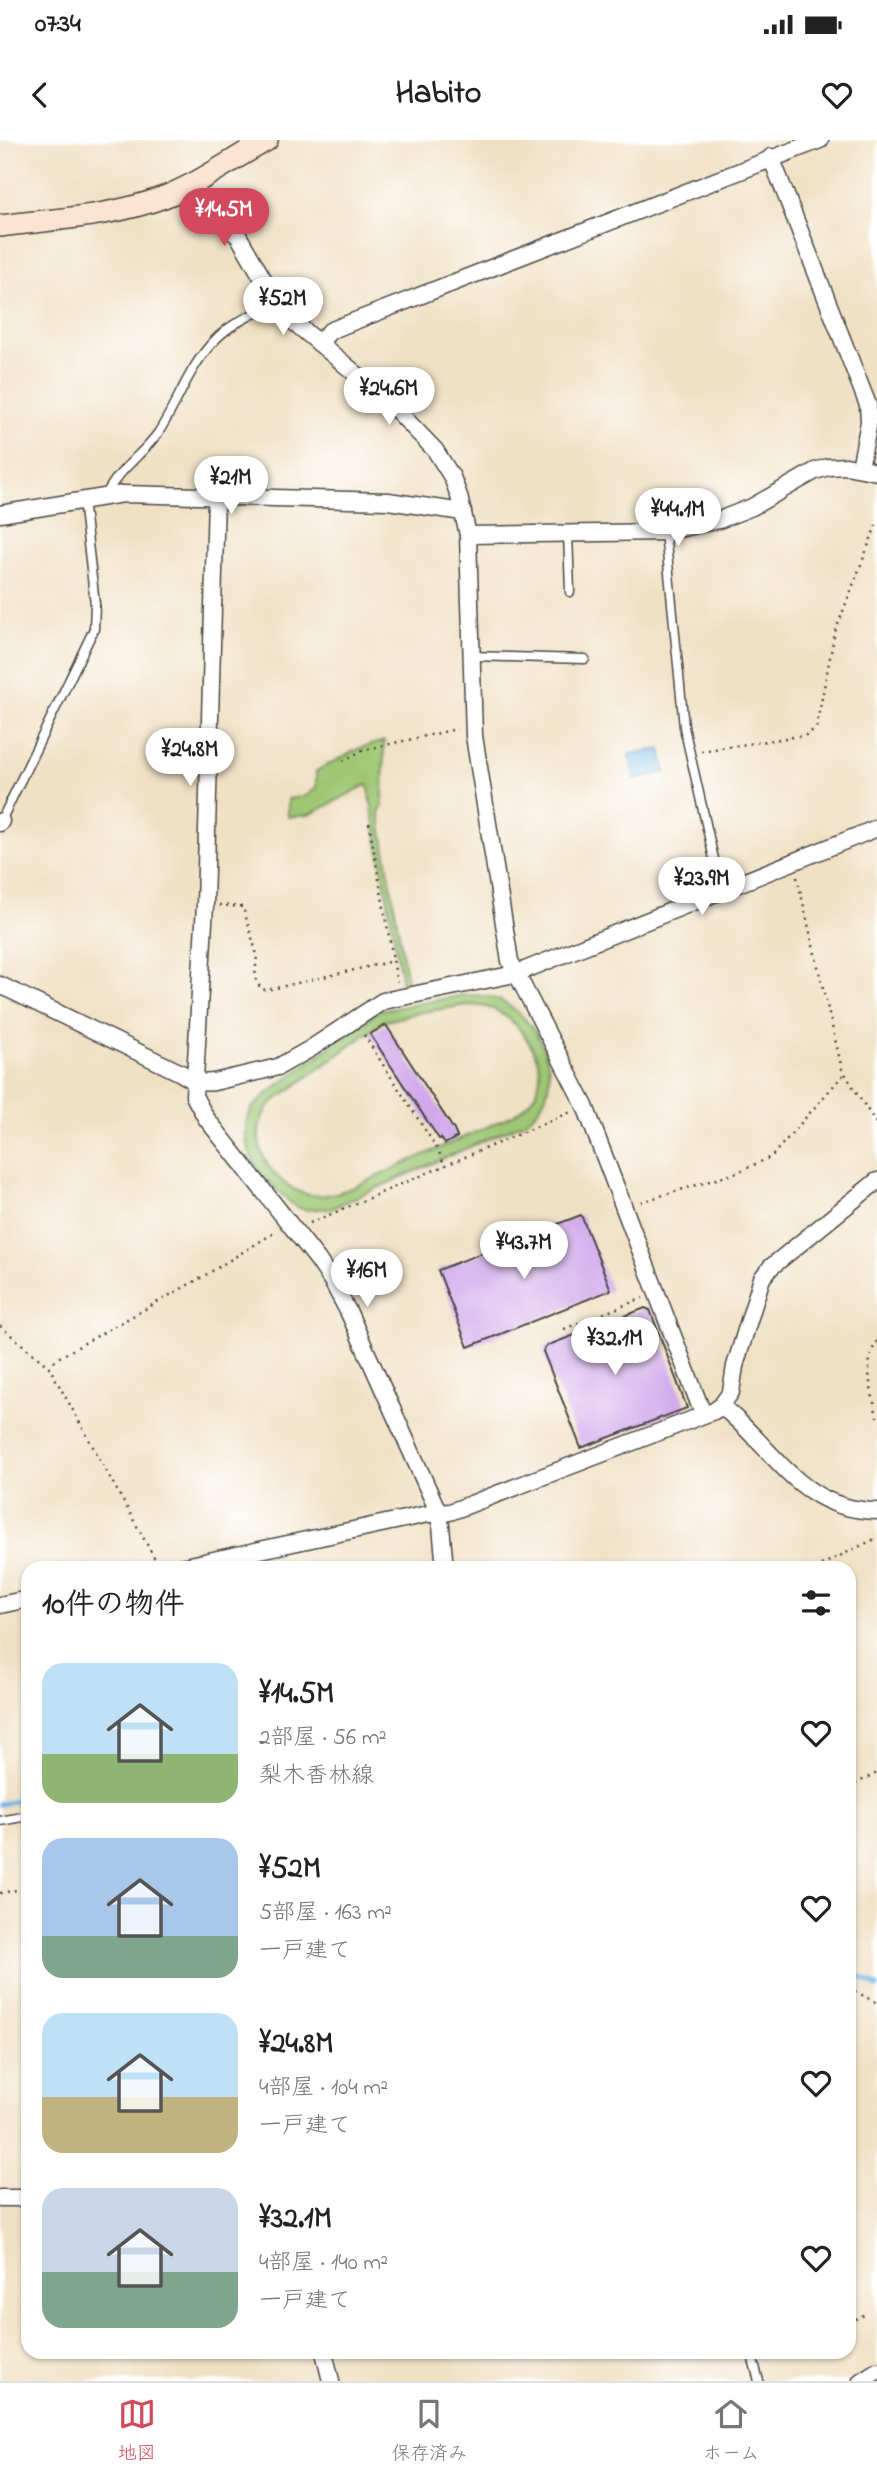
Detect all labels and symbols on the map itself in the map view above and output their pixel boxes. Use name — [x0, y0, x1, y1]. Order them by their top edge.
pin: ¥14.5M — [167, 188, 281, 248]
pin: ¥52M — [242, 278, 324, 337]
pin: ¥24.6M — [332, 368, 446, 427]
pin: ¥21M — [190, 456, 272, 516]
pin: ¥44.1M — [621, 488, 735, 548]
pin: ¥24.8M — [133, 728, 247, 788]
pin: ¥23.9M — [645, 858, 759, 917]
pin: ¥43.7M — [467, 1222, 581, 1281]
pin: ¥16M — [326, 1250, 408, 1309]
pin: ¥32.1M — [558, 1318, 672, 1377]

